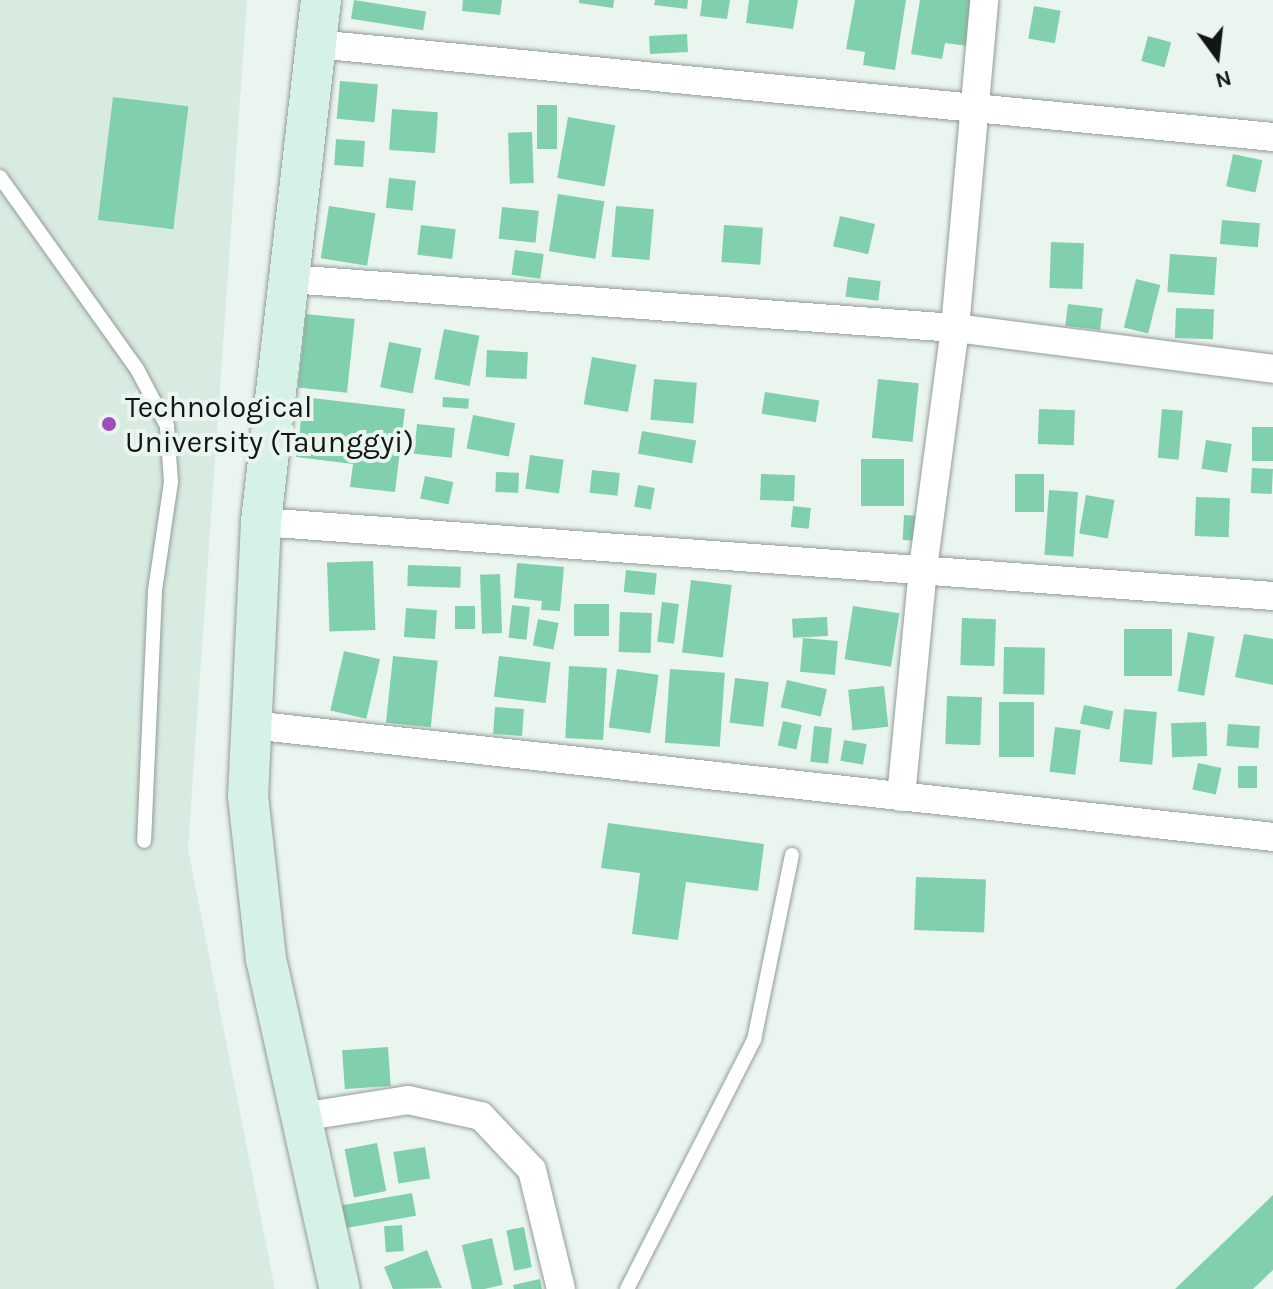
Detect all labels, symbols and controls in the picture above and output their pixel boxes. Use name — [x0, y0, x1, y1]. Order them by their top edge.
north arrow — [1177, 16, 1257, 96]
text: N — [1212, 65, 1234, 94]
place label: Technological University (Taunggyi) — [125, 389, 414, 460]
marker: Technological University (Taunggyi) — [100, 415, 118, 433]

